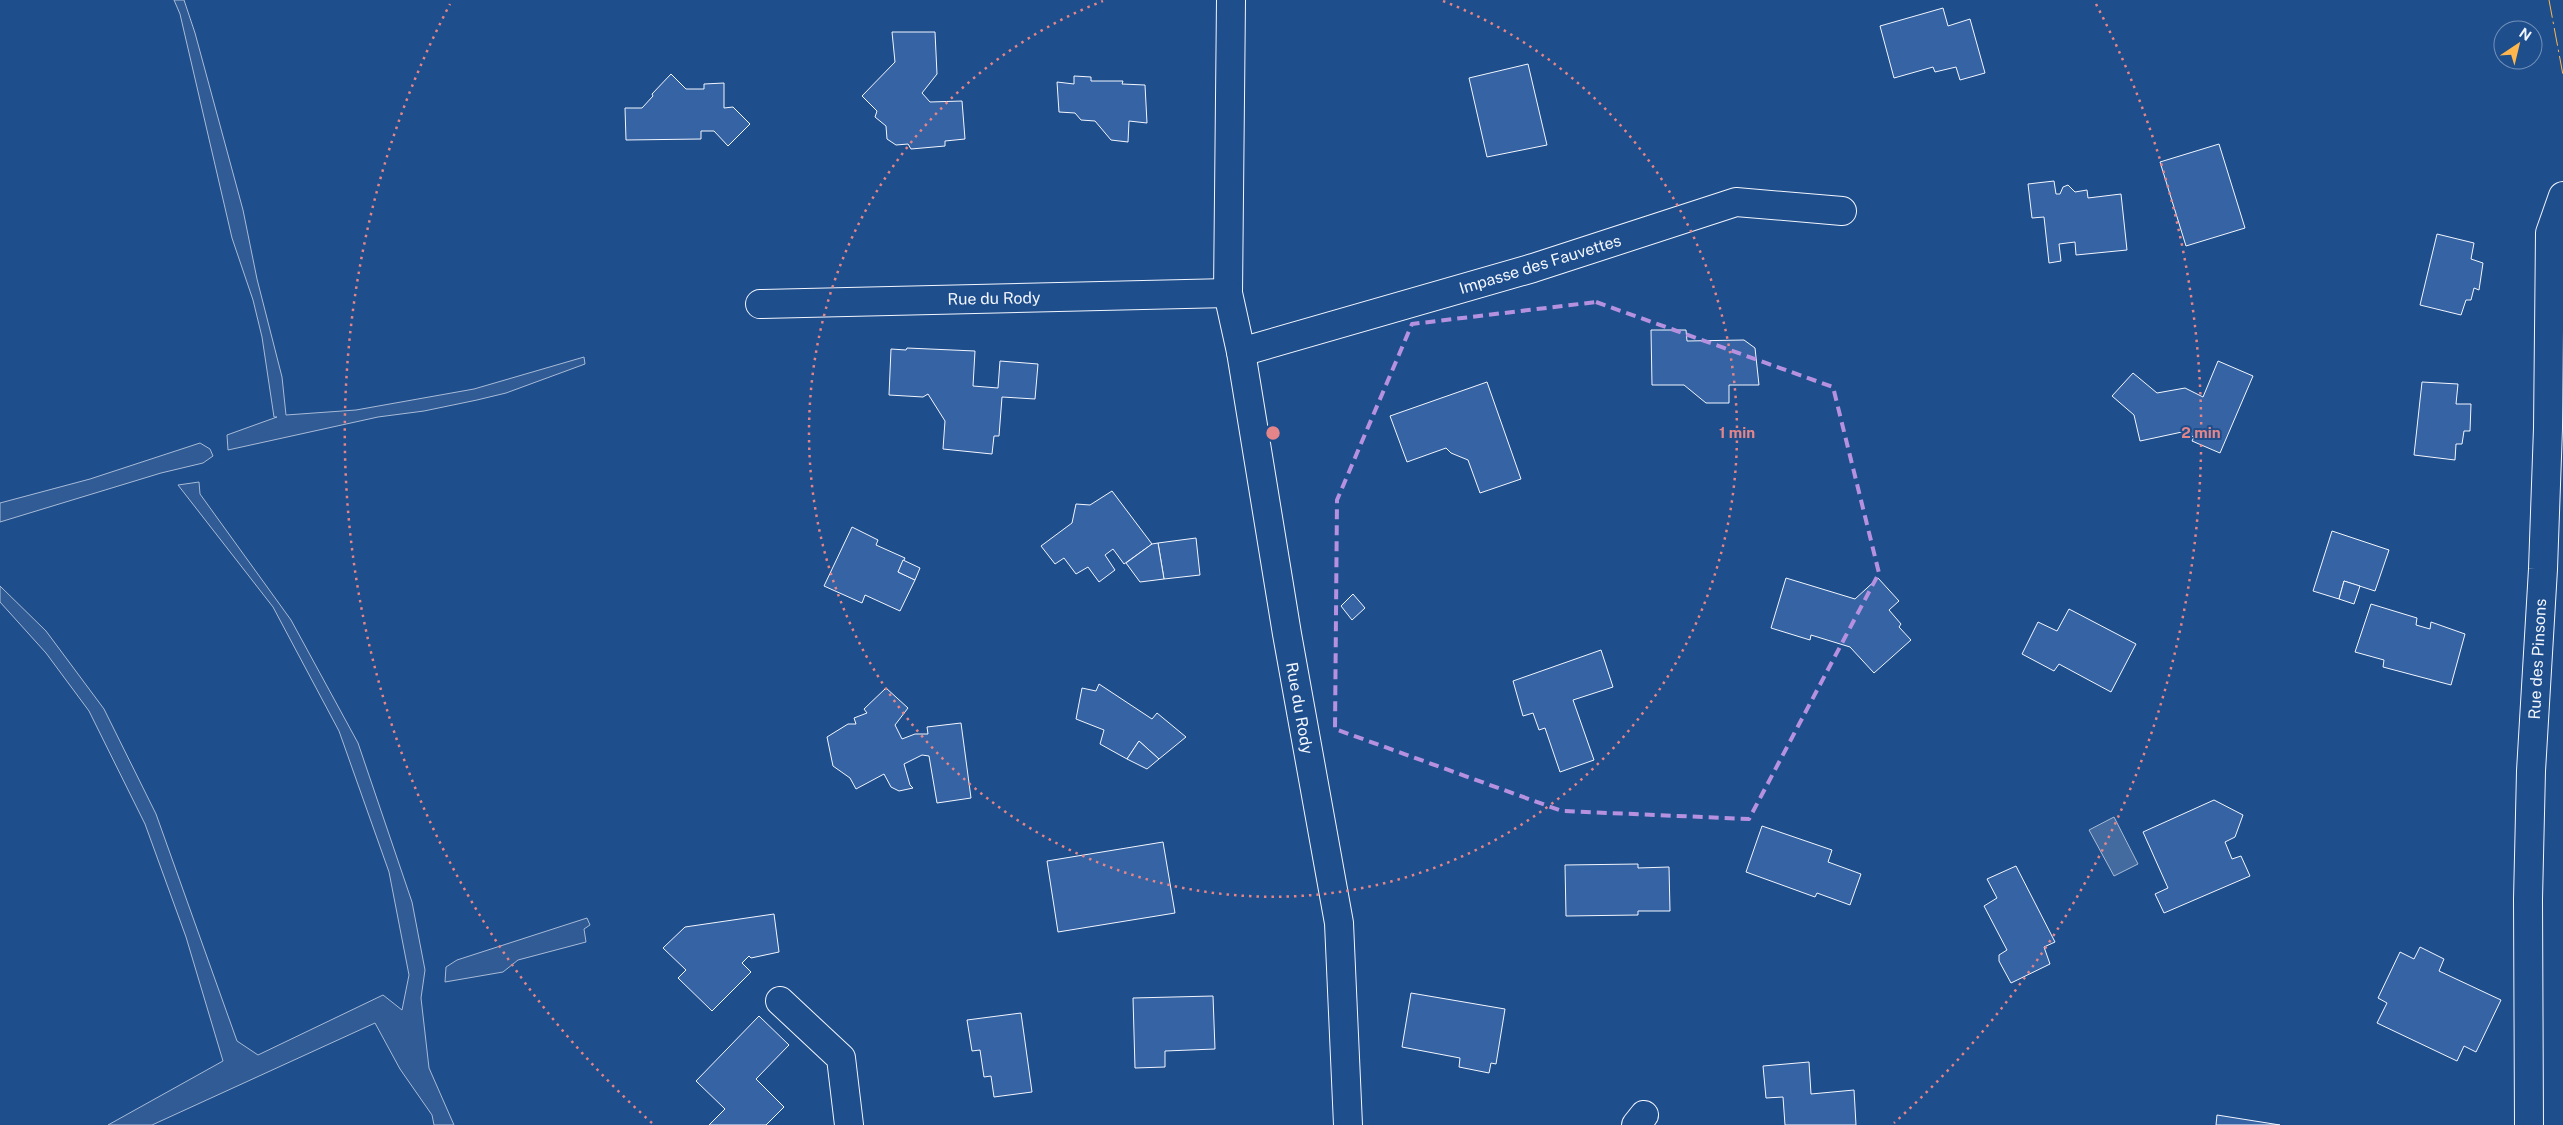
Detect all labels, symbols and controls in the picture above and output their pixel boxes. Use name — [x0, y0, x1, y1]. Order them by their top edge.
north arrow — [2493, 20, 2543, 70]
text: N — [2516, 25, 2535, 44]
street label: Impasse des Fauvettes — [1457, 231, 1623, 298]
street label: Rue du Rody — [947, 288, 1041, 309]
centre of rings — [1264, 424, 1282, 442]
text: 1 min — [1719, 424, 1755, 441]
text: 2 min — [2181, 424, 2221, 441]
street label: Rue des Pinsons — [2525, 598, 2550, 720]
street label: Rue du Rody — [1282, 661, 1317, 756]

